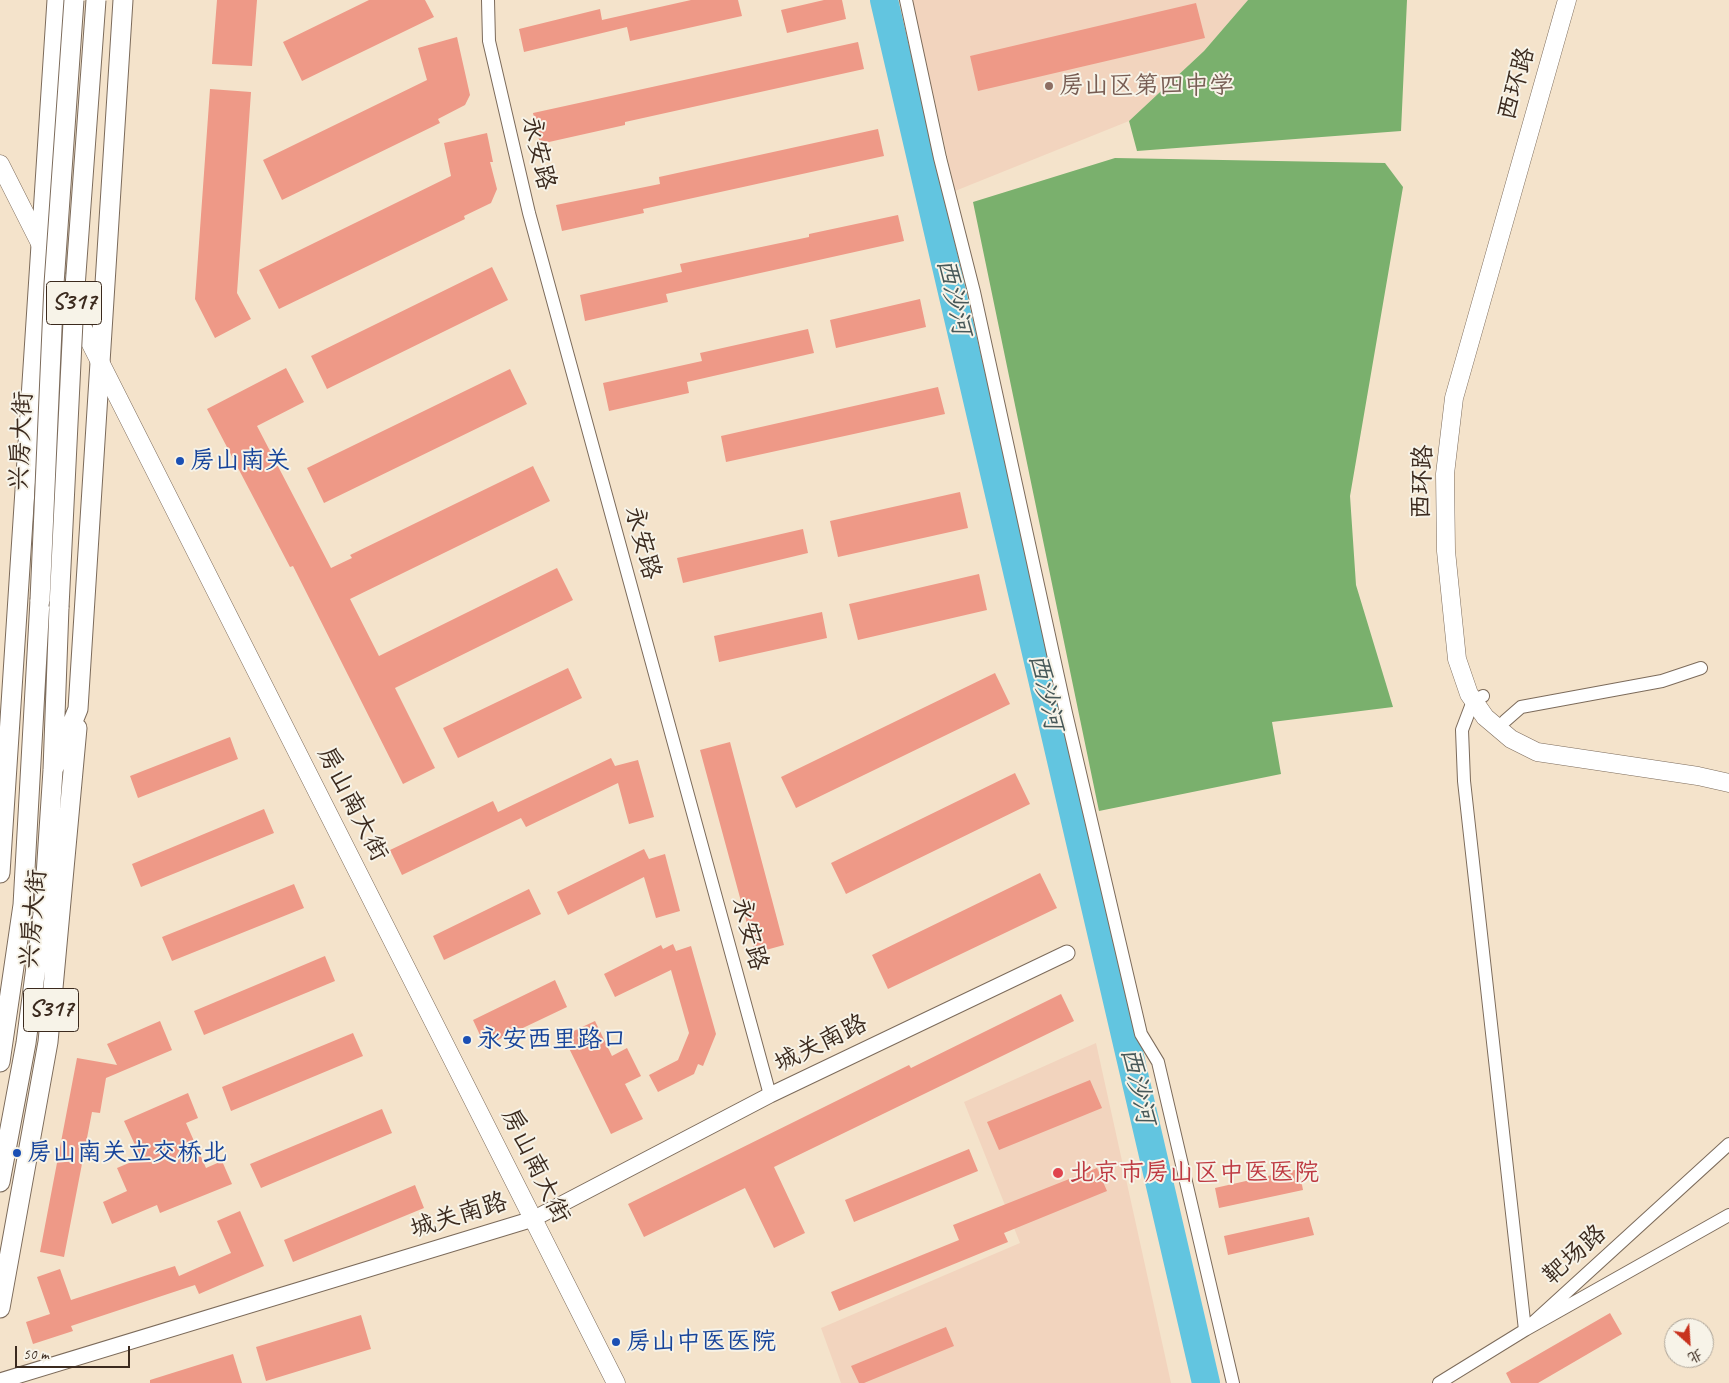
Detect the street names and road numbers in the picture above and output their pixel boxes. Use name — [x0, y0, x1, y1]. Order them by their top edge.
street label: 西环路 — [1492, 44, 1542, 124]
street label: 永安路 — [515, 113, 561, 193]
road number: S317 — [46, 282, 102, 324]
street label: 兴房大街 — [4, 390, 40, 492]
street label: 西环路 — [1407, 444, 1439, 520]
street label: 永安路 — [618, 503, 666, 583]
street label: 房山南大街 — [310, 742, 394, 866]
street label: 兴房大街 — [15, 868, 53, 970]
street label: 永安路 — [725, 894, 773, 974]
road number: S317 — [23, 988, 78, 1032]
street label: 城关南路 — [769, 1009, 873, 1079]
street label: 房山南大街 — [494, 1103, 576, 1229]
street label: 城关南路 — [407, 1187, 511, 1245]
street label: 靶场路 — [1537, 1219, 1613, 1291]

